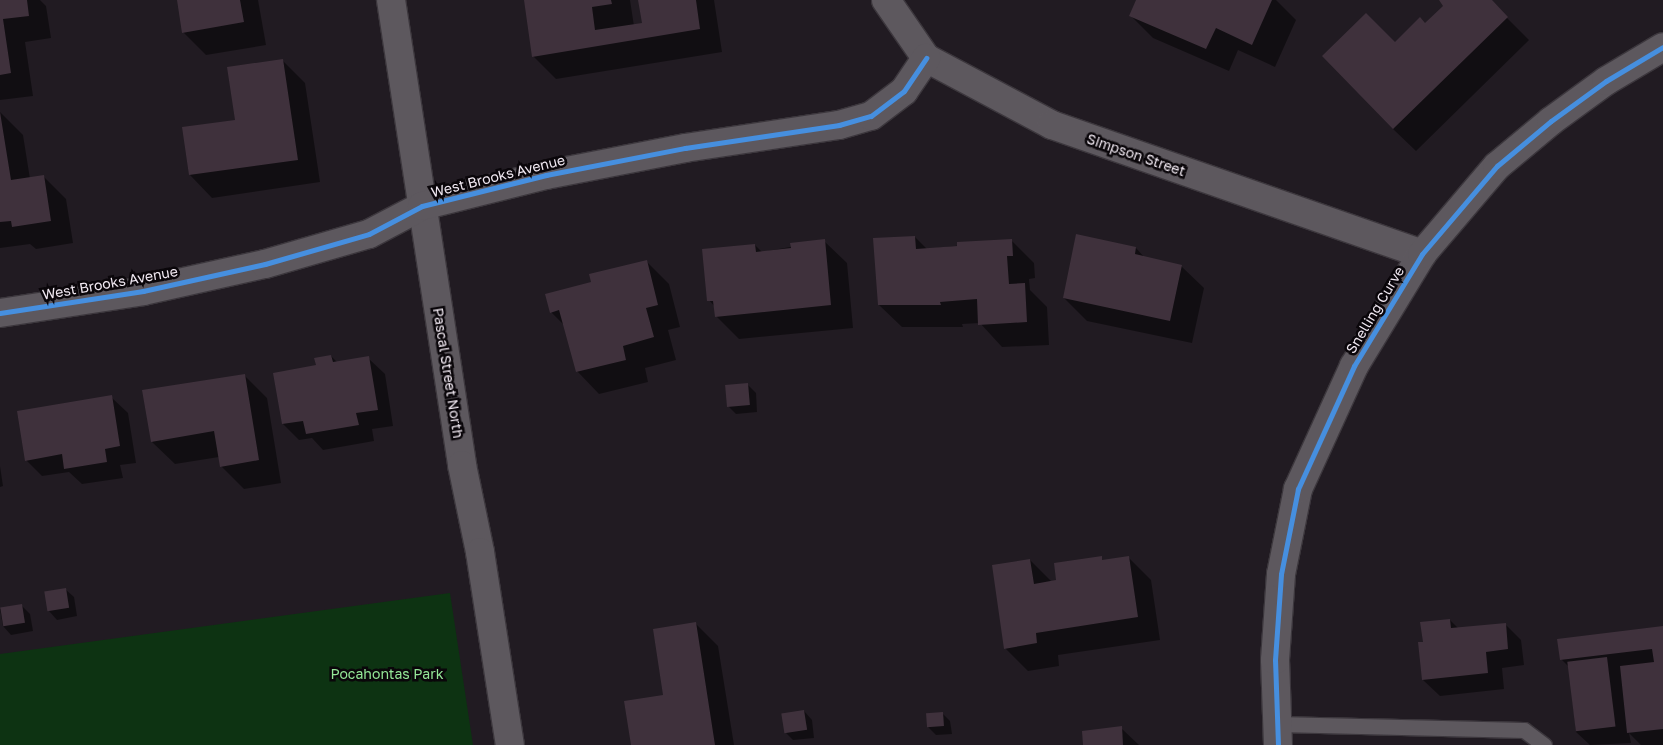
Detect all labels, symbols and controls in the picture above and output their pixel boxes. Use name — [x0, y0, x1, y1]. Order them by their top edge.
street label: Simpson Street — [1085, 130, 1187, 180]
street label: West Brooks Avenue — [429, 151, 567, 201]
street label: West Brooks Avenue — [41, 263, 179, 303]
street label: Snelling Curve — [1342, 263, 1408, 357]
street label: Pascal Street North — [429, 307, 467, 439]
park label: Pocahontas Park — [330, 666, 444, 682]

